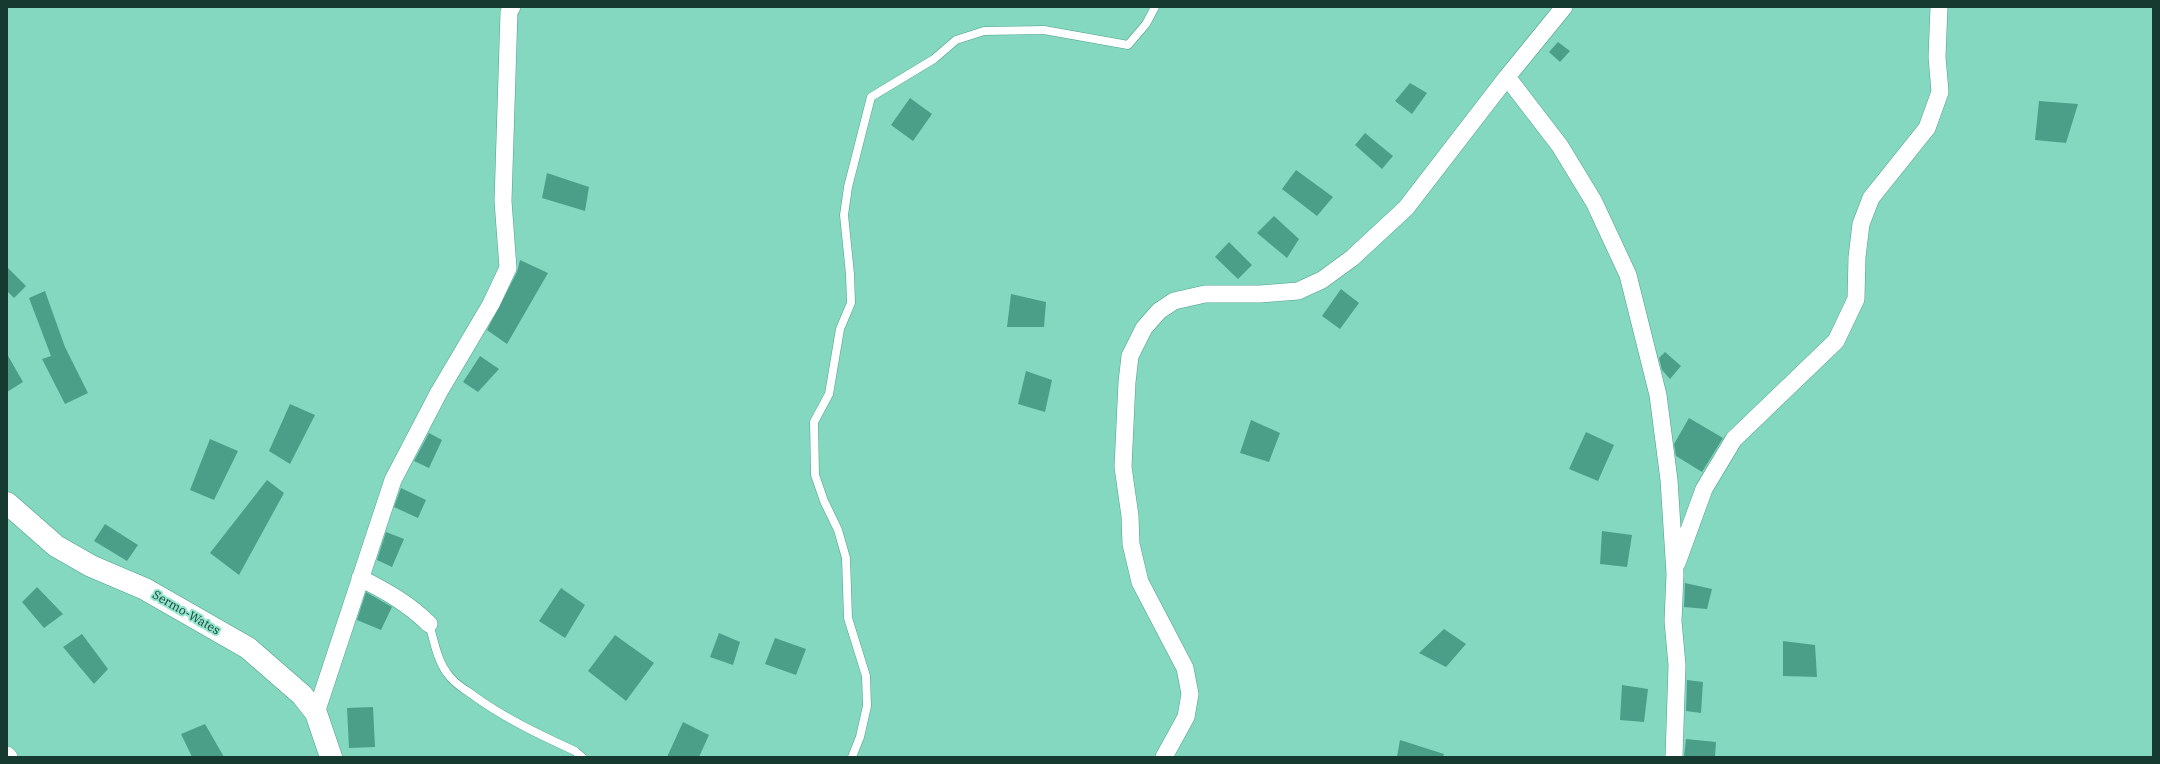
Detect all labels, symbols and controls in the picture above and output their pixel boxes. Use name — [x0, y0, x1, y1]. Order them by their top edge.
street label: Sermo-Wates — [150, 588, 222, 638]

